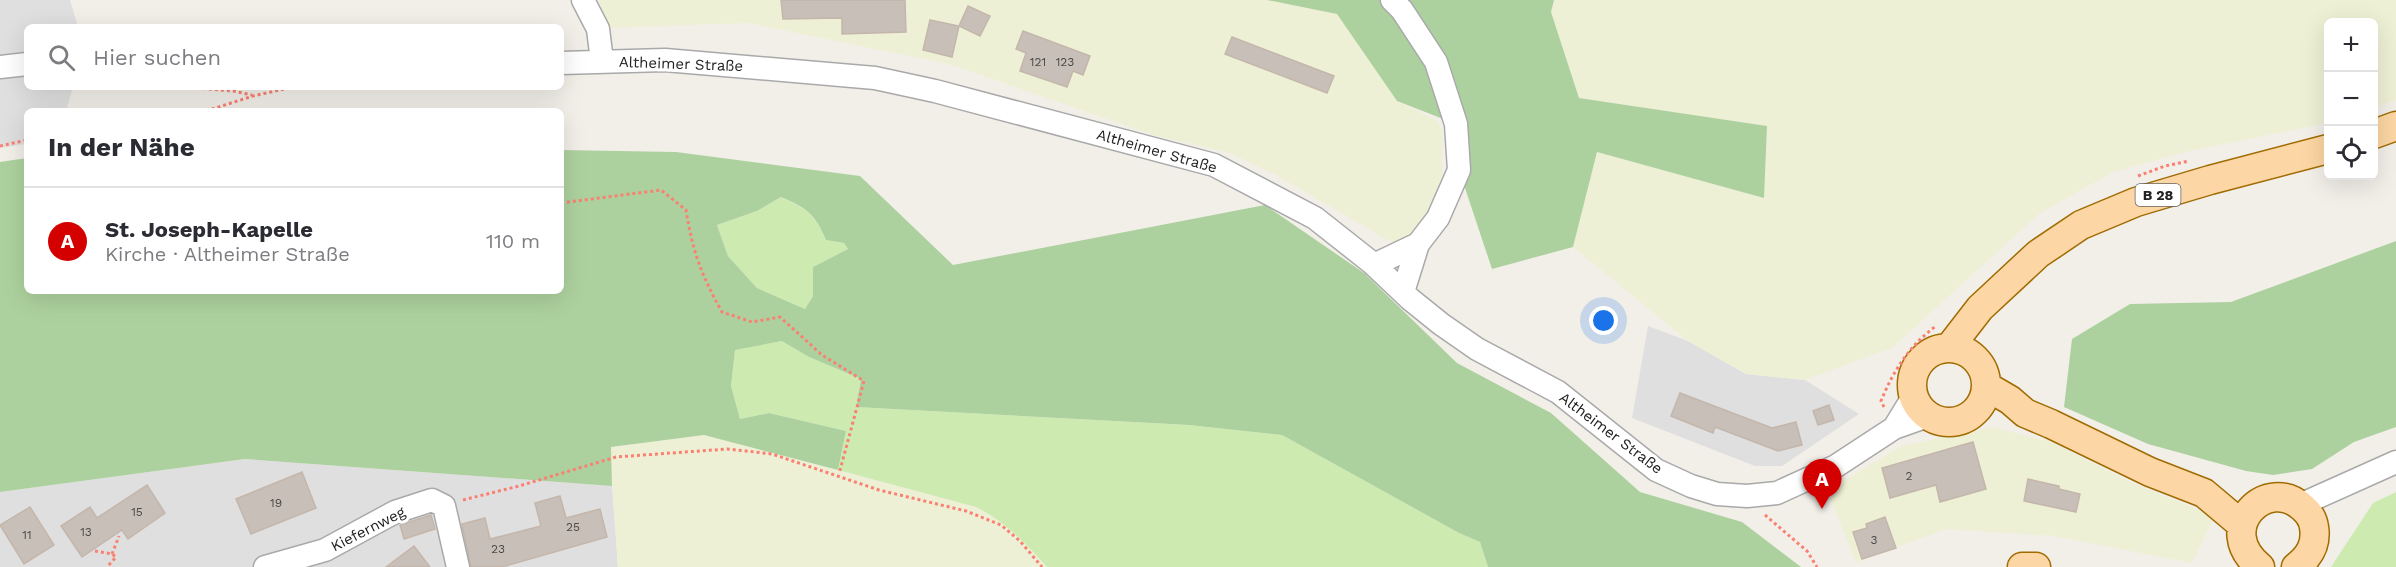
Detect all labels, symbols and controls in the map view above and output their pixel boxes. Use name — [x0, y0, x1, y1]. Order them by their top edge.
map controls — [2324, 18, 2378, 180]
button: + — [2324, 18, 2378, 72]
search box — [24, 24, 564, 90]
icon: search — [45, 41, 78, 74]
text: Hier suchen — [93, 45, 221, 70]
street label: Altheimer Straße — [618, 53, 744, 75]
house number: 121 — [1030, 55, 1046, 69]
house number: 123 — [1056, 55, 1074, 69]
button: − — [2324, 72, 2378, 126]
street label: Altheimer Straße — [1095, 125, 1219, 177]
button: locate — [2324, 126, 2378, 180]
text: In der Nähe — [48, 132, 195, 162]
road number: B 28 — [2136, 184, 2180, 206]
text: St. Joseph-Kapelle — [105, 217, 313, 242]
text: A — [61, 229, 74, 253]
text: 110 m — [486, 229, 540, 253]
text: Kirche · Altheimer Straße — [105, 242, 350, 266]
your location — [1589, 306, 1618, 335]
street label: Altheimer Straße — [1556, 388, 1666, 478]
pin: A — [1802, 460, 1842, 509]
house number: 2 — [1906, 469, 1913, 483]
house number: 19 — [270, 496, 282, 510]
street label: Kiefernweg — [328, 503, 408, 555]
house number: 15 — [131, 505, 143, 519]
house number: 25 — [566, 520, 580, 534]
house number: 13 — [80, 525, 92, 539]
house number: 11 — [22, 528, 32, 542]
house number: 3 — [1871, 533, 1878, 547]
house number: 23 — [491, 542, 505, 556]

